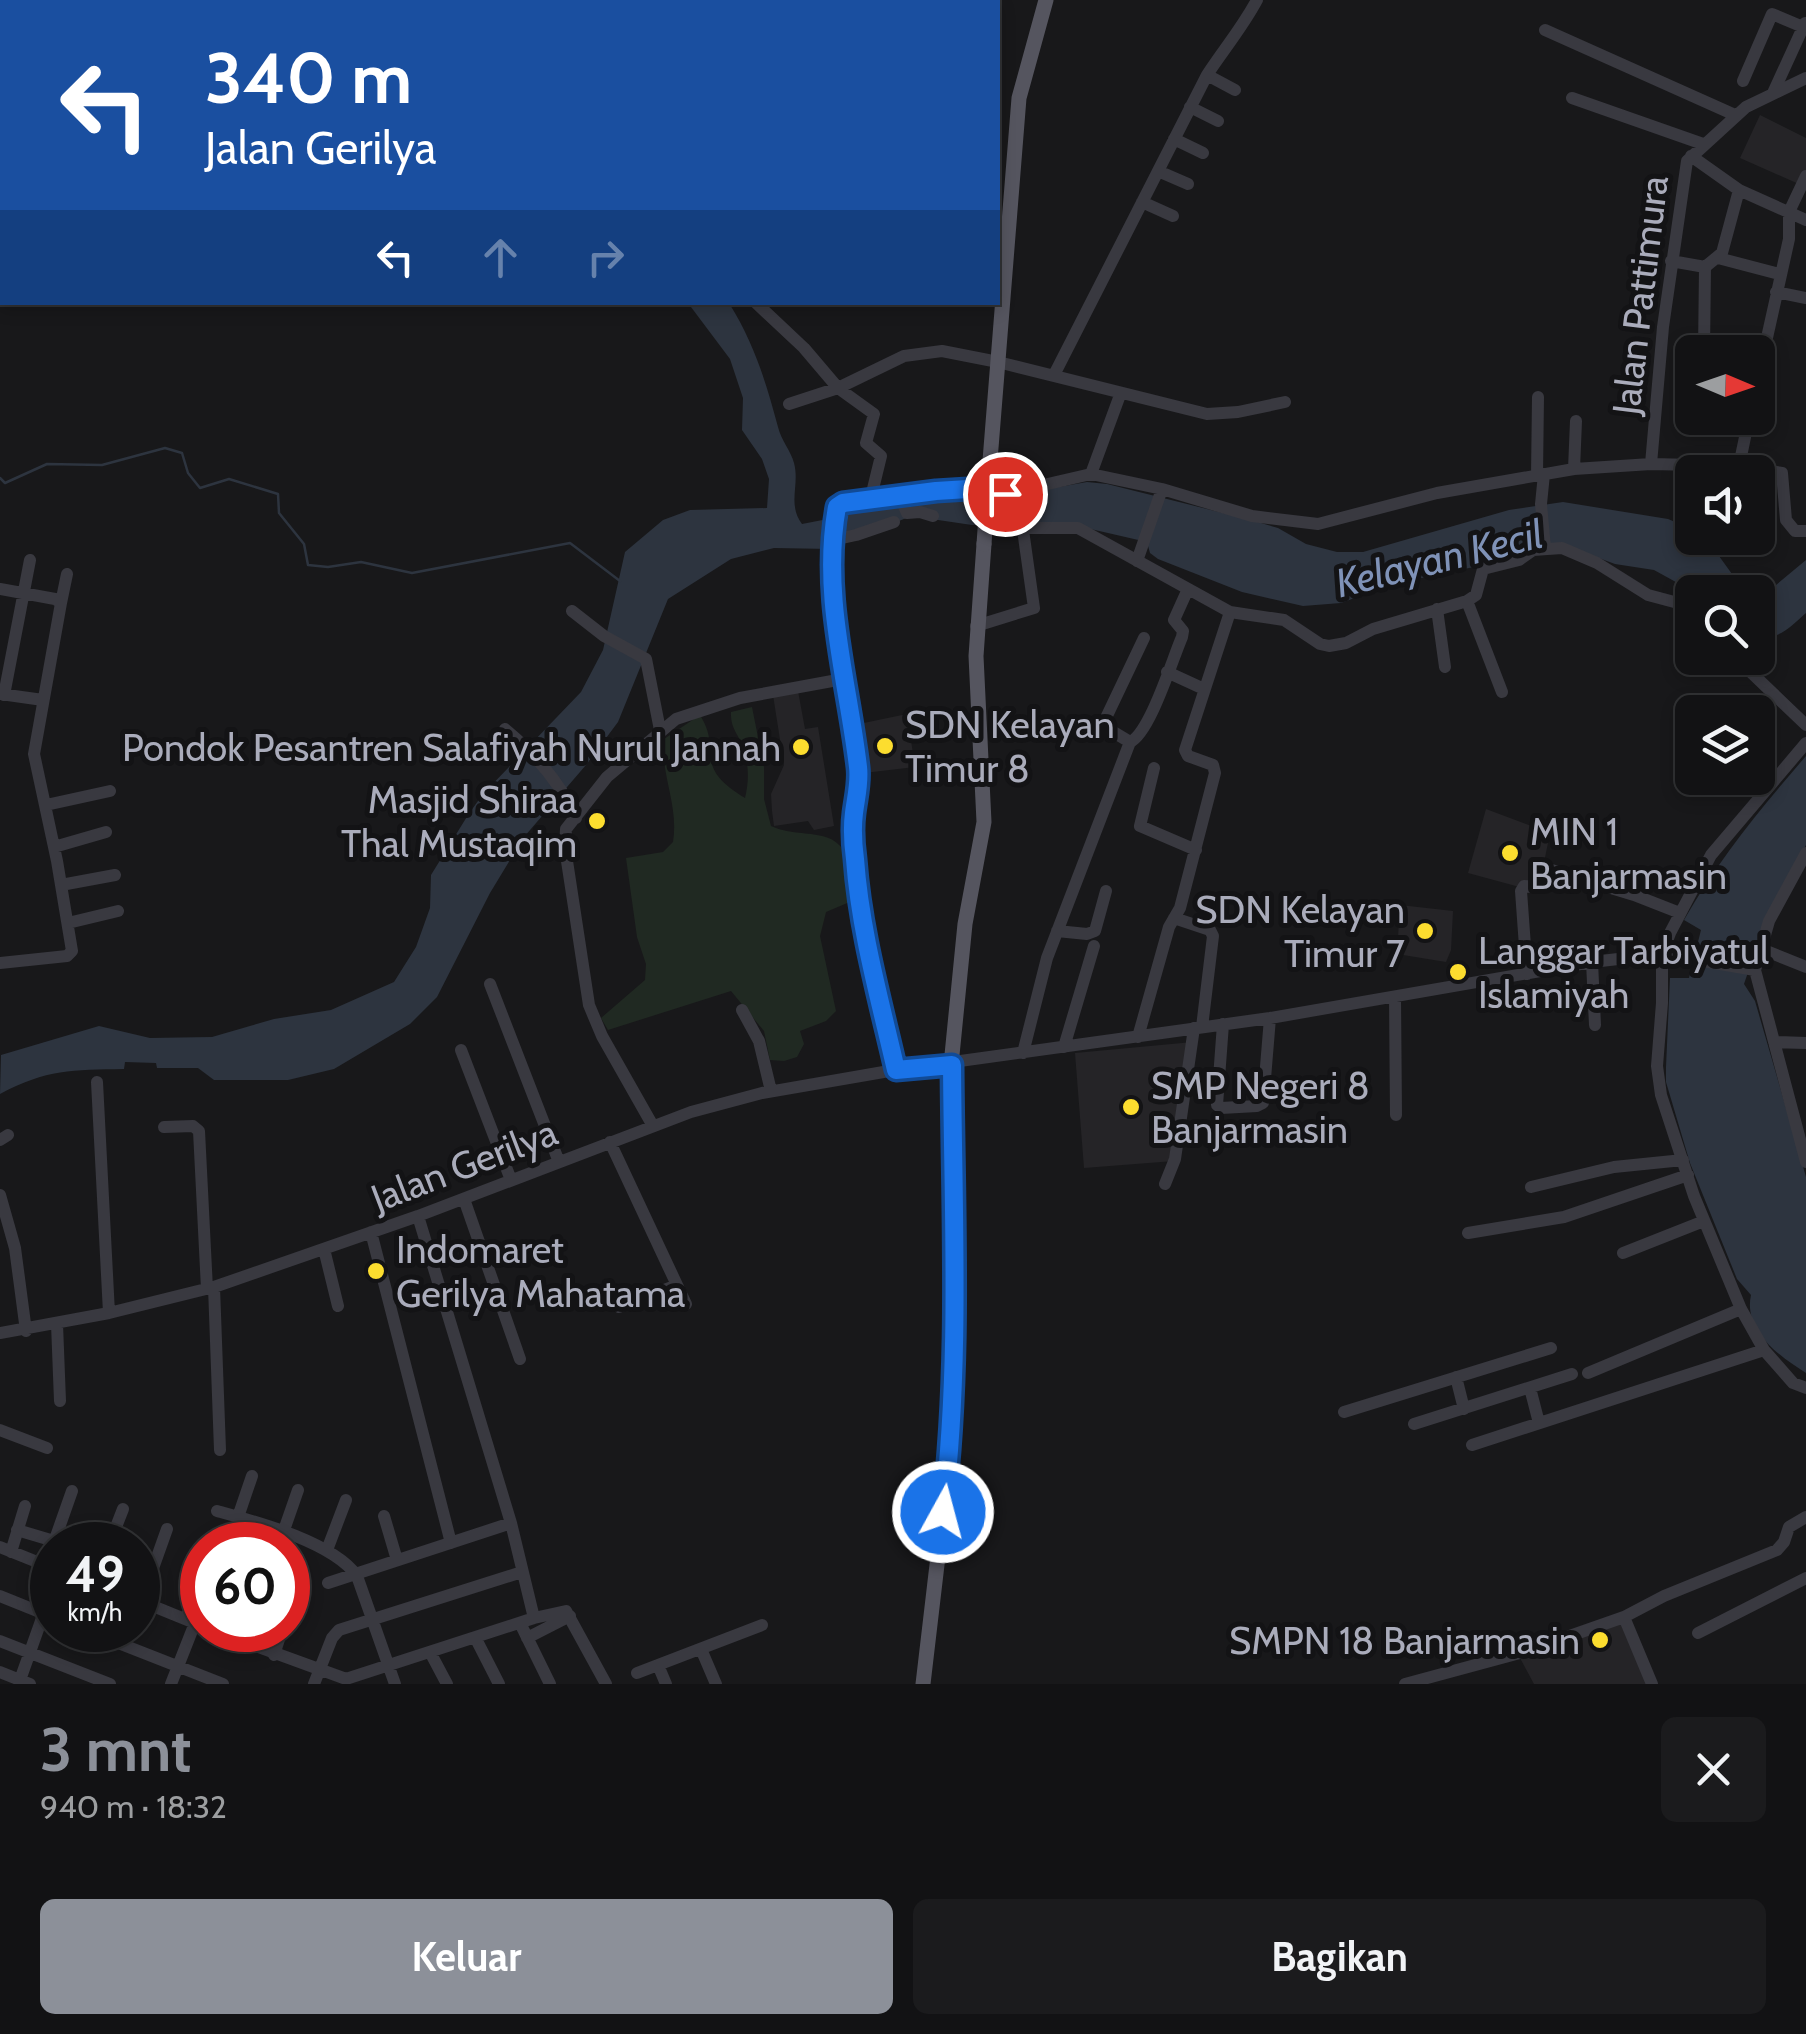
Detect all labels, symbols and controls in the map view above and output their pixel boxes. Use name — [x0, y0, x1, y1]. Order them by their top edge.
text: 340 m — [205, 35, 412, 121]
icon: left — [40, 40, 170, 170]
text: Jalan Gerilya — [205, 121, 436, 175]
street label: Jalan Pattimura — [1602, 173, 1678, 418]
icon: left — [368, 230, 423, 285]
icon: ahead — [473, 230, 528, 285]
icon: right — [578, 230, 633, 285]
north arrow — [1675, 335, 1775, 435]
map controls — [1675, 335, 1775, 795]
pin — [963, 452, 1048, 537]
button: sound — [1675, 455, 1775, 555]
icon: arrive — [978, 467, 1033, 522]
water label: Kelayan Kecil — [1330, 508, 1548, 607]
button: search — [1675, 575, 1775, 675]
button: layers — [1675, 695, 1775, 795]
place label: SDN Kelayan Timur 8 — [905, 701, 1115, 792]
place label: Pondok Pesantren Salafiyah Nurul Jannah — [122, 724, 781, 771]
marker: SDN Kelayan Timur 8 — [874, 735, 896, 757]
marker: Pondok Pesantren Salafiyah Nurul Jannah — [790, 736, 812, 758]
place label: Masjid Shiraa Thal Mustaqim — [341, 776, 577, 867]
place label: MIN 1 Banjarmasin — [1530, 808, 1727, 899]
marker: Masjid Shiraa Thal Mustaqim — [586, 810, 608, 832]
marker: MIN 1 Banjarmasin — [1499, 842, 1521, 864]
place label: SDN Kelayan Timur 7 — [1195, 886, 1405, 977]
marker: SDN Kelayan Timur 7 — [1414, 920, 1436, 942]
place label: Langgar Tarbiyatul Islamiyah — [1478, 927, 1769, 1018]
marker: Langgar Tarbiyatul Islamiyah — [1447, 961, 1469, 983]
place label: SMP Negeri 8 Banjarmasin — [1151, 1062, 1370, 1153]
marker: SMP Negeri 8 Banjarmasin — [1120, 1096, 1142, 1118]
street label: Jalan Gerilya — [363, 1108, 564, 1222]
place label: Indomaret Gerilya Mahatama — [396, 1226, 685, 1317]
marker: Indomaret Gerilya Mahatama — [365, 1260, 387, 1282]
position arrow — [891, 1460, 995, 1564]
speed limit sign: 60 — [180, 1522, 310, 1652]
text: 49 — [65, 1544, 125, 1605]
text: km/h — [68, 1597, 122, 1627]
place label: SMPN 18 Banjarmasin — [1229, 1617, 1580, 1664]
marker: SMPN 18 Banjarmasin — [1589, 1629, 1611, 1651]
text: 3 mnt — [40, 1713, 191, 1786]
button: close — [1661, 1717, 1766, 1822]
text: 940 m · 18:32 — [40, 1787, 227, 1826]
button: Keluar — [40, 1899, 893, 2014]
button: Bagikan — [913, 1899, 1766, 2014]

